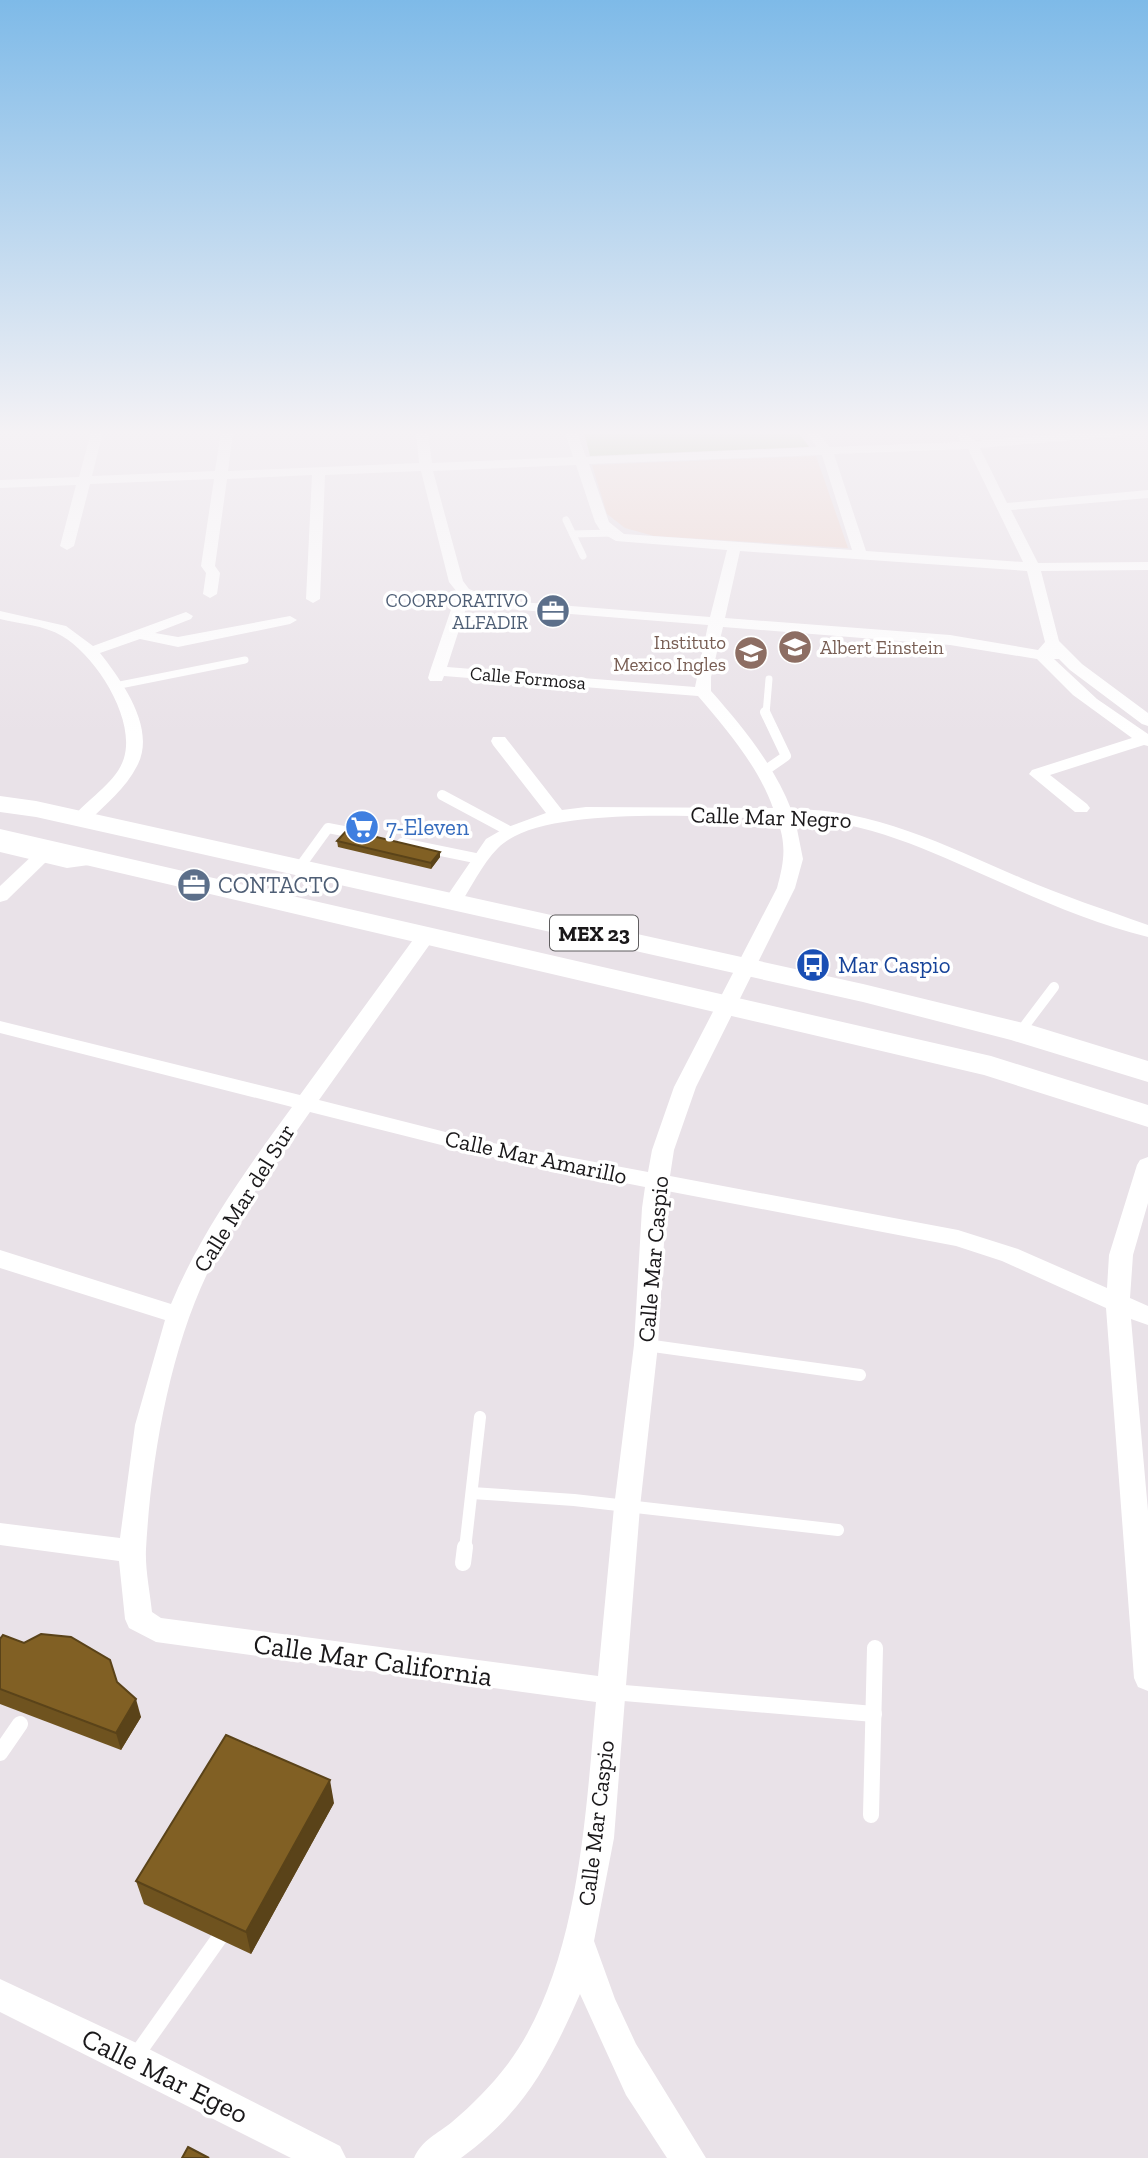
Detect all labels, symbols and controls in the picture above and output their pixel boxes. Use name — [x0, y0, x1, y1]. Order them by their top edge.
place label: COORPORATIVO ALFADIR — [386, 589, 528, 634]
office icon: COORPORATIVO ALFADIR — [534, 592, 572, 630]
school or university icon: Albert Einstein — [776, 628, 814, 666]
place label: Instituto Mexico Ingles — [613, 631, 726, 676]
school or university icon: Instituto Mexico Ingles — [732, 634, 770, 672]
place label: Albert Einstein — [820, 636, 944, 659]
street label: Calle Formosa — [469, 661, 587, 695]
street label: Calle Mar Negro — [690, 800, 852, 834]
supermarket icon: 7-Eleven — [343, 808, 381, 846]
place label: 7-Eleven — [386, 813, 469, 841]
office icon: CONTACTO — [175, 866, 213, 904]
place label: CONTACTO — [218, 871, 339, 899]
road number: MEX 23 — [550, 916, 638, 950]
bus stop icon: Mar Caspio — [794, 946, 832, 984]
place label: Mar Caspio — [838, 951, 951, 979]
street label: Calle Mar del Sur — [187, 1119, 301, 1277]
street label: Calle Mar Amarillo — [442, 1124, 630, 1190]
street label: Calle Mar Caspio — [632, 1175, 674, 1343]
street label: Calle Mar California — [251, 1627, 495, 1693]
street label: Calle Mar Caspio — [572, 1738, 620, 1908]
street label: Calle Mar Egeo — [76, 2022, 254, 2130]

